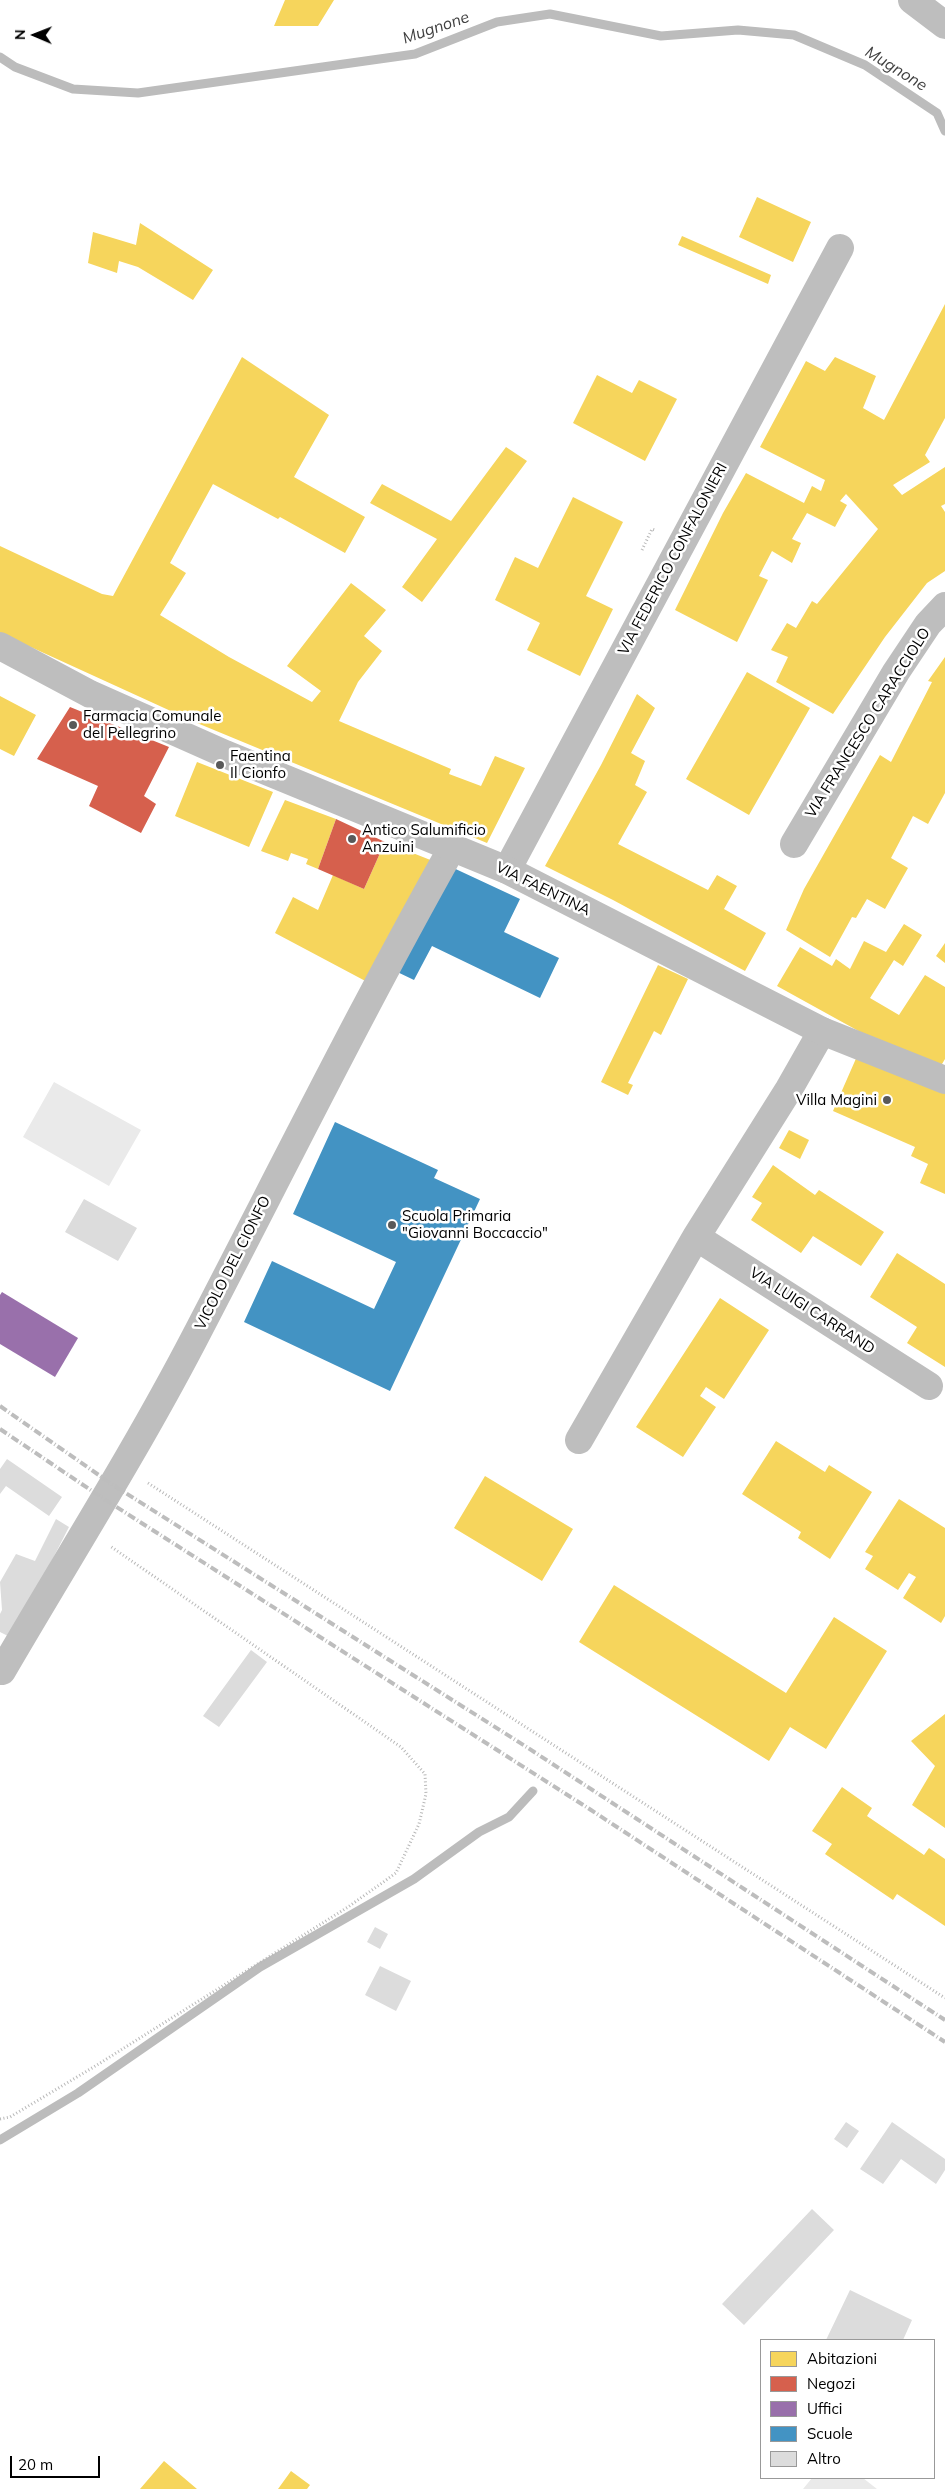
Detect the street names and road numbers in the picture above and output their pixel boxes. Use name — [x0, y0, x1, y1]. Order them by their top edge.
street label: VIA FEDERICO CONFALONIERI — [615, 460, 731, 658]
street label: VIA FRANCESCO CARACCIOLO — [802, 625, 934, 821]
street label: VIA FAENTINA — [493, 858, 593, 920]
street label: VICOLO DEL CIONFO — [191, 1193, 275, 1333]
street label: VIA LUIGI CARRAND — [746, 1264, 878, 1358]

